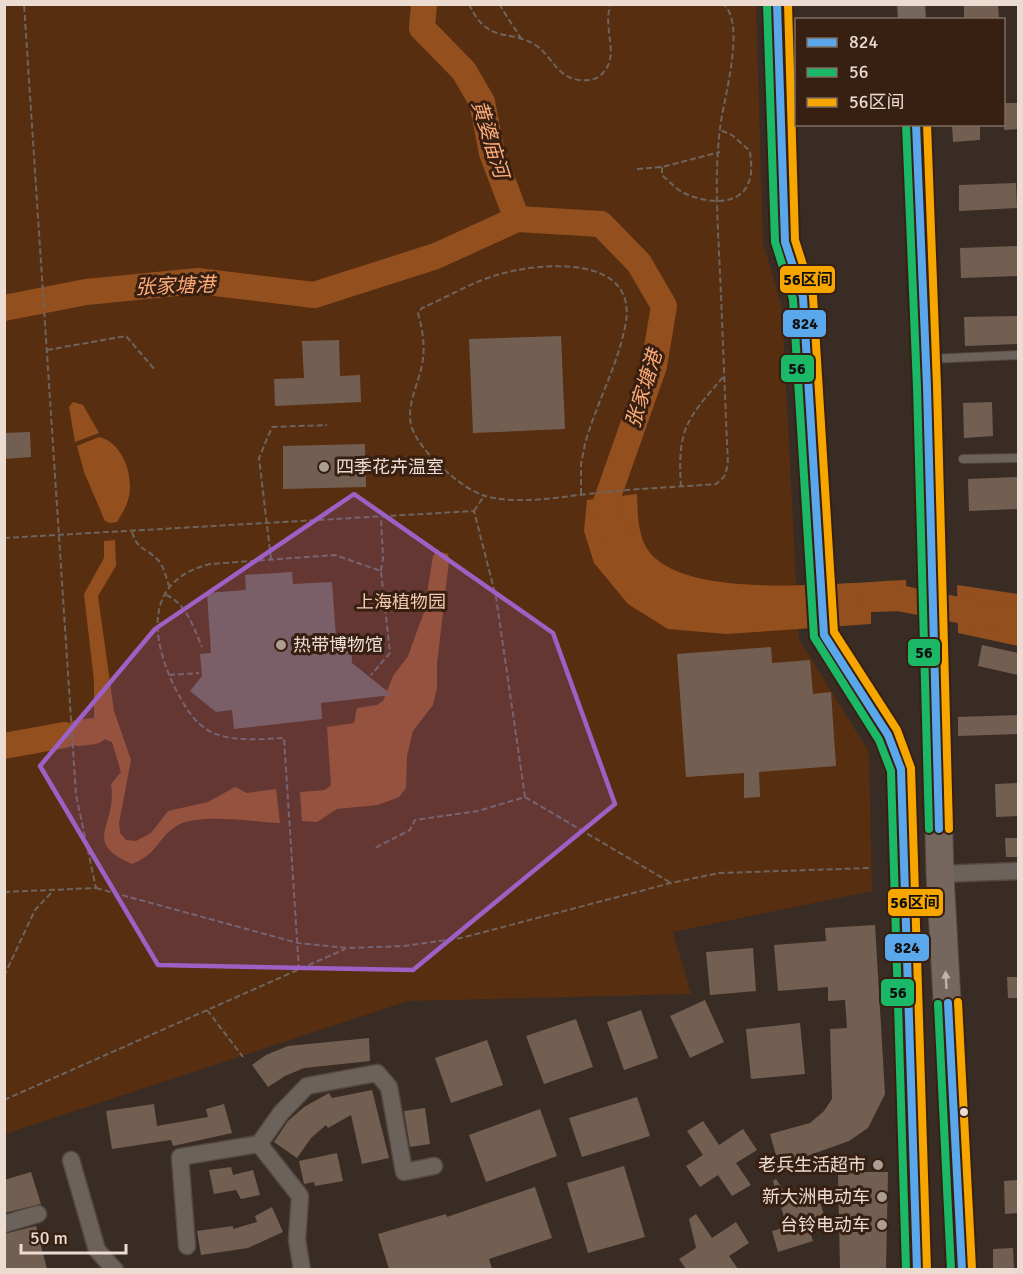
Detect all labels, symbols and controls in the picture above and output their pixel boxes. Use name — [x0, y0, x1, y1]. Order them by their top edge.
legend — [795, 18, 1005, 126]
text: 824 — [849, 31, 878, 53]
text: 56 — [849, 61, 868, 83]
text: 56区间 — [849, 91, 904, 113]
water label: 黄婆庙河 — [466, 97, 515, 185]
line badge: 56区间 — [779, 265, 836, 294]
text: 56区间 — [783, 270, 833, 290]
water label: 张家塘港 — [135, 272, 218, 300]
line badge: 824 — [782, 309, 827, 338]
text: 824 — [792, 314, 818, 334]
water label: 张家塘港 — [620, 344, 669, 431]
line badge: 56 — [780, 354, 815, 383]
text: 56 — [788, 359, 806, 379]
place label: 四季花卉温室 — [336, 456, 444, 478]
marker: 四季花卉温室 — [317, 460, 331, 474]
park label: 上海植物园 — [356, 591, 446, 613]
place label: 热带博物馆 — [293, 634, 383, 656]
marker: 热带博物馆 — [274, 638, 288, 652]
line badge: 56 — [907, 638, 941, 667]
text: 56 — [915, 643, 933, 663]
line badge: 56区间 — [887, 888, 944, 917]
text: 56区间 — [890, 893, 940, 913]
line badge: 824 — [884, 933, 930, 962]
text: 824 — [894, 938, 920, 958]
one-way arrow — [942, 971, 951, 990]
line badge: 56 — [880, 978, 915, 1007]
text: 56 — [889, 983, 907, 1003]
unlabelled marker — [958, 1106, 970, 1118]
place label: 老兵生活超市 — [758, 1154, 866, 1176]
marker: 老兵生活超市 — [871, 1158, 885, 1172]
place label: 新大洲电动车 — [762, 1186, 870, 1208]
marker: 新大洲电动车 — [875, 1190, 889, 1204]
place label: 台铃电动车 — [780, 1214, 870, 1236]
scale bar — [21, 1217, 126, 1255]
marker: 台铃电动车 — [875, 1218, 889, 1232]
text: 50 m — [30, 1227, 68, 1249]

